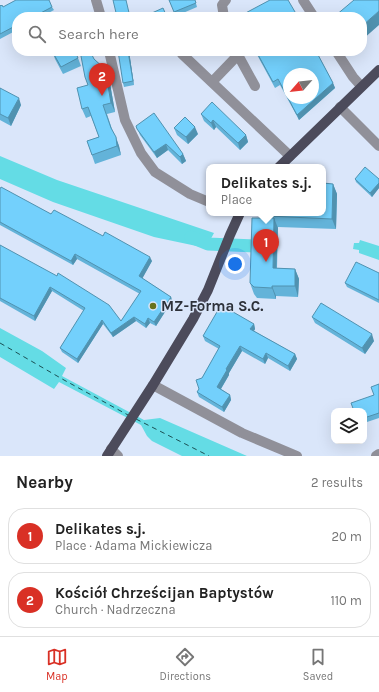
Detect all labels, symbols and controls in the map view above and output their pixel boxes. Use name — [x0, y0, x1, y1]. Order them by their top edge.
search box — [12, 12, 367, 56]
icon: search — [26, 23, 48, 45]
text: Search here — [58, 25, 139, 43]
pin: 2 — [89, 63, 115, 96]
north arrow — [283, 68, 319, 104]
popup — [206, 164, 326, 216]
text: Delikates s.j. — [221, 174, 311, 192]
text: Place — [221, 192, 252, 207]
pin: 1 — [253, 229, 279, 262]
your location — [225, 254, 245, 274]
place label: MZ-Forma S.C. — [161, 297, 264, 315]
marker: MZ-Forma S.C. — [148, 301, 158, 311]
map controls — [331, 408, 367, 444]
button: layers — [331, 408, 367, 444]
text: Nearby — [16, 472, 73, 492]
text: 2 results — [311, 475, 363, 490]
text: Delikates s.j. — [55, 520, 145, 538]
text: 1 — [28, 529, 32, 544]
text: 20 m — [332, 529, 362, 544]
text: Place · Adama Mickiewicza — [55, 538, 212, 553]
text: Kościół Chrześcijan Baptystów — [55, 584, 274, 602]
text: 2 — [26, 593, 34, 608]
text: 110 m — [330, 593, 362, 608]
text: Church · Nadrzeczna — [55, 602, 176, 617]
tab: Map — [46, 646, 68, 683]
tab: Directions — [159, 646, 211, 683]
tab: Saved — [303, 646, 333, 683]

